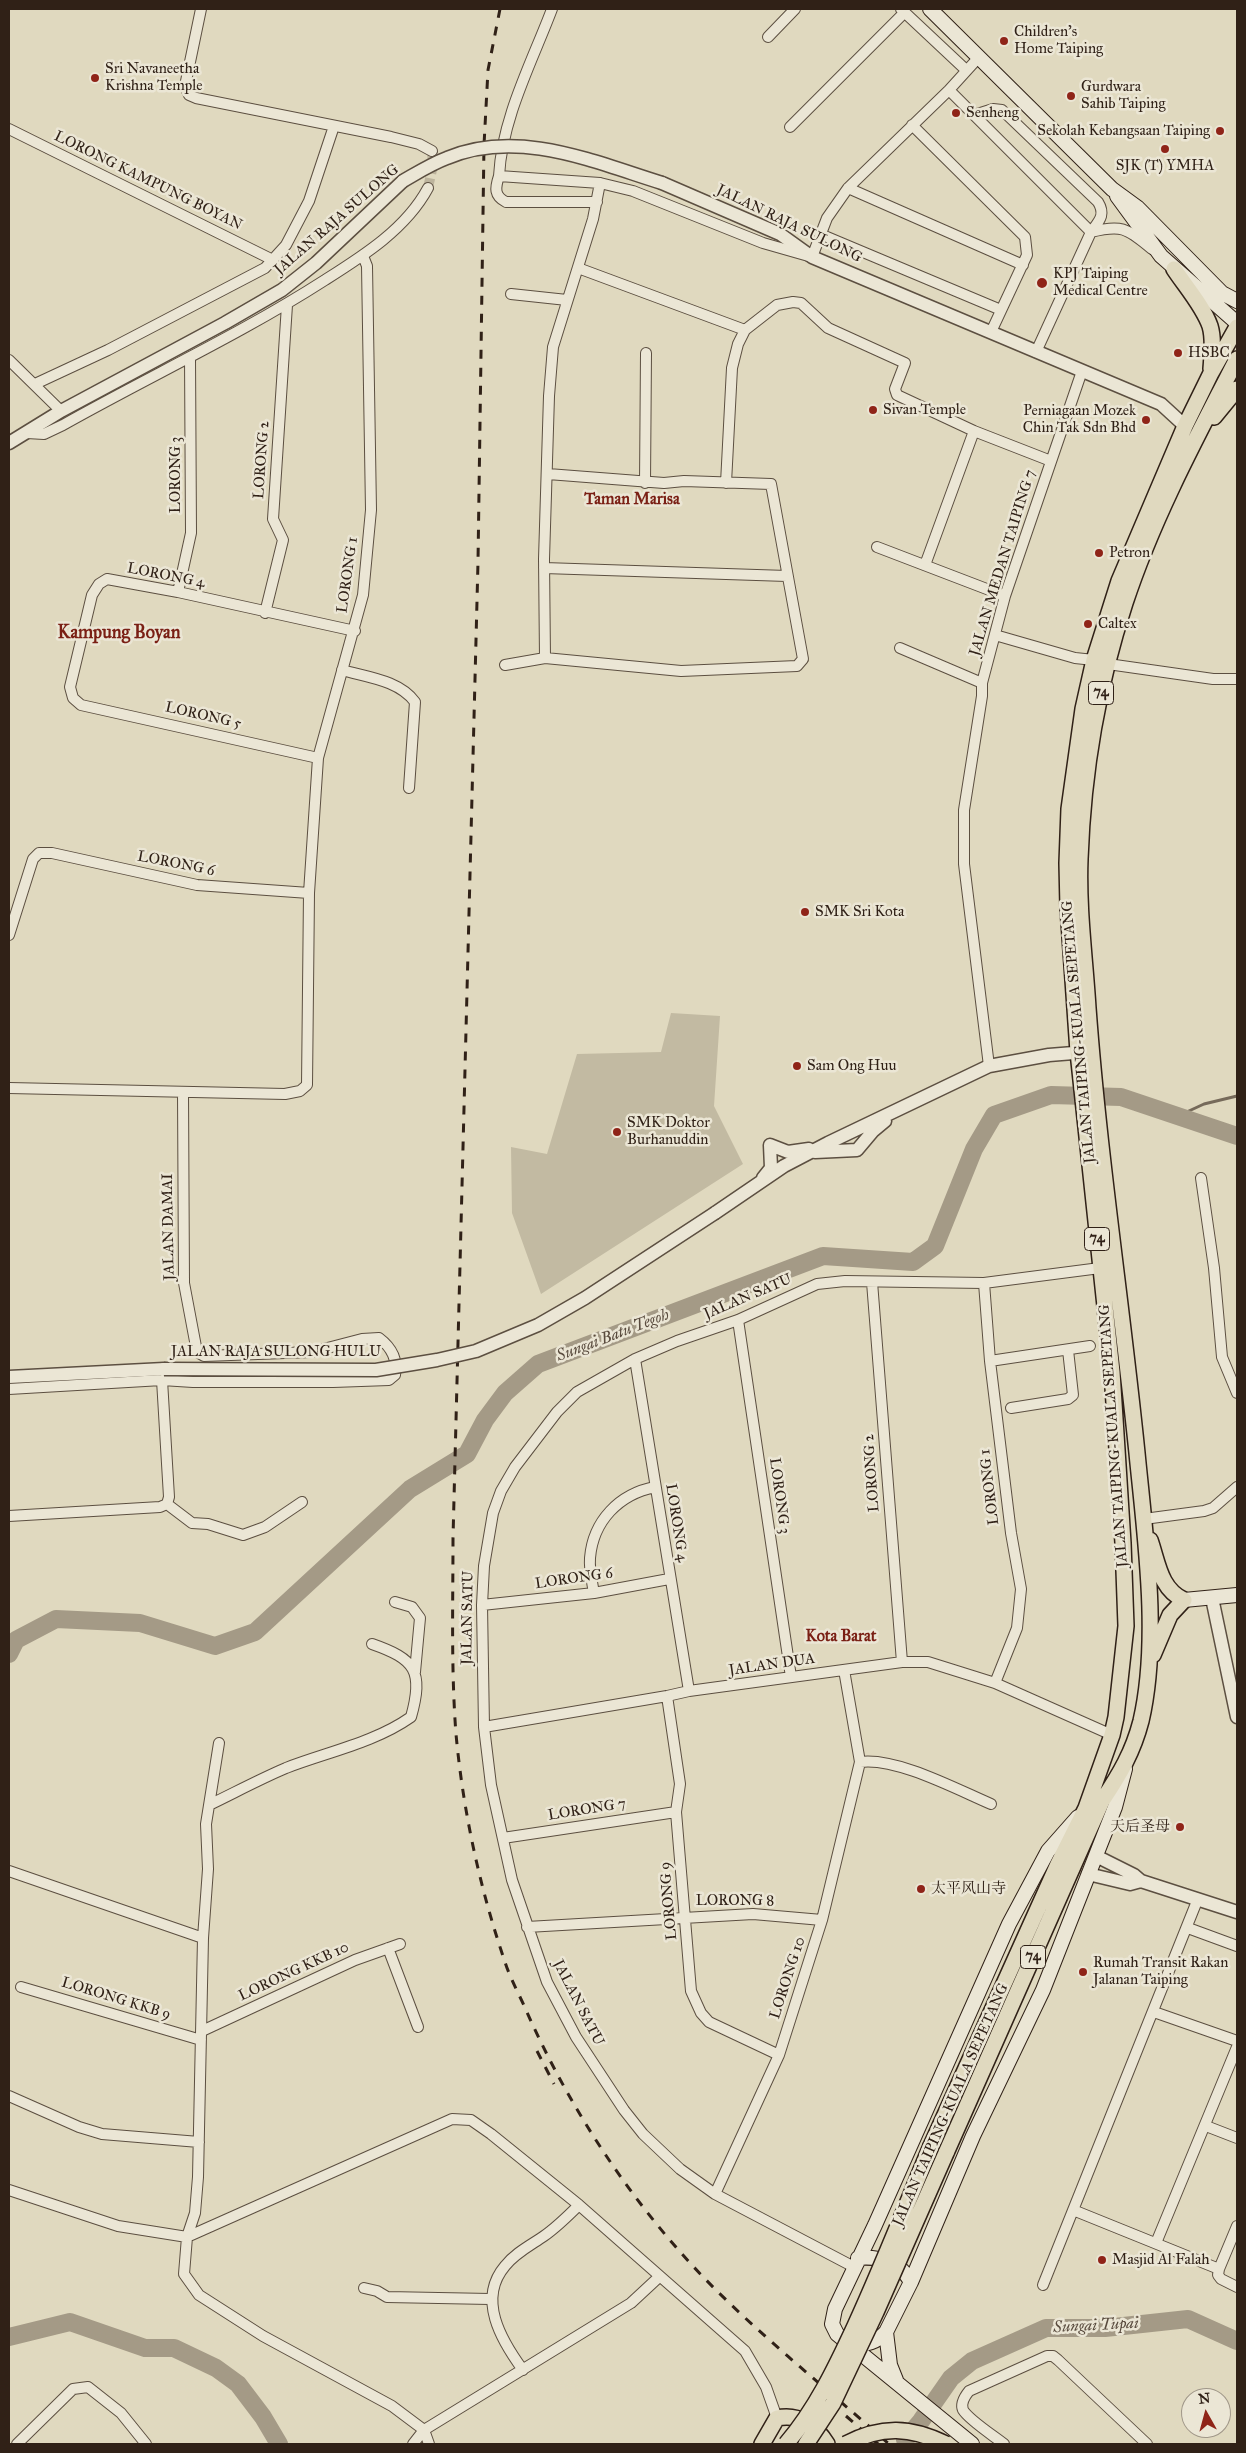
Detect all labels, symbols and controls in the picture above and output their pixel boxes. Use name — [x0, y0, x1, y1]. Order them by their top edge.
place label: Children's Home Taiping — [1014, 23, 1103, 58]
marker: Children's Home Taiping — [998, 35, 1010, 47]
place label: Sri Navaneetha Krishna Temple — [105, 60, 202, 95]
marker: Sri Navaneetha Krishna Temple — [89, 72, 101, 84]
place label: Gurdwara Sahib Taiping — [1081, 78, 1165, 113]
marker: Gurdwara Sahib Taiping — [1065, 90, 1077, 102]
place label: Senheng — [966, 104, 1019, 122]
marker: Senheng — [950, 107, 962, 119]
place label: Sekolah Kebangsaan Taiping — [1037, 122, 1210, 140]
marker: Sekolah Kebangsaan Taiping — [1214, 125, 1226, 137]
street label: LORONG KAMPUNG BOYAN — [51, 128, 245, 234]
marker: SJK (T) YMHA — [1159, 143, 1171, 155]
place label: SJK (T) YMHA — [1116, 157, 1214, 175]
street label: JALAN RAJA SULONG — [271, 161, 403, 279]
street label: JALAN RAJA SULONG — [713, 181, 865, 267]
place label: KPJ Taiping Medical Centre — [1053, 265, 1148, 300]
marker: KPJ Taiping Medical Centre — [1035, 276, 1049, 290]
place label: HSBC — [1188, 344, 1230, 362]
marker: HSBC — [1172, 347, 1184, 359]
place label: Sivan Temple — [883, 401, 966, 419]
place label: Perniagaan Mozek Chin Tak Sdn Bhd — [1023, 402, 1136, 437]
marker: Sivan Temple — [867, 404, 879, 416]
marker: Perniagaan Mozek Chin Tak Sdn Bhd — [1140, 414, 1152, 426]
street label: LORONG 2 — [250, 420, 274, 500]
street label: LORONG 3 — [167, 437, 185, 513]
street label: JALAN MEDAN TAIPING 7 — [966, 468, 1040, 658]
district label: Taman Marisa — [584, 490, 680, 510]
street label: LORONG 1 — [334, 536, 362, 614]
place label: Petron — [1109, 544, 1150, 562]
marker: Petron — [1093, 547, 1105, 559]
street label: LORONG 4 — [126, 560, 206, 592]
place label: Caltex — [1098, 615, 1137, 633]
marker: Caltex — [1082, 618, 1094, 630]
district label: Kampung Boyan — [58, 623, 180, 645]
road number: 74 — [1088, 681, 1114, 704]
street label: LORONG 5 — [163, 699, 243, 733]
street label: LORONG 6 — [136, 848, 216, 880]
street label: JALAN TAIPING-KUALA SEPETANG — [1059, 900, 1099, 1164]
place label: SMK Sri Kota — [815, 903, 904, 921]
marker: SMK Sri Kota — [799, 906, 811, 918]
place label: Sam Ong Huu — [807, 1057, 896, 1075]
marker: Sam Ong Huu — [791, 1060, 803, 1072]
place label: SMK Doktor Burhanuddin — [627, 1114, 710, 1149]
marker: SMK Doktor Burhanuddin — [611, 1126, 623, 1138]
street label: JALAN DAMAI — [159, 1173, 179, 1281]
road number: 74 — [1084, 1228, 1110, 1250]
street label: JALAN SATU — [701, 1270, 795, 1324]
street label: JALAN TAIPING-KUALA SEPETANG — [1096, 1304, 1132, 1568]
water label: Sungai Batu Tegoh — [554, 1306, 672, 1366]
street label: JALAN RAJA SULONG HULU — [171, 1343, 381, 1361]
street label: LORONG 2 — [860, 1433, 884, 1513]
street label: LORONG 1 — [976, 1448, 1004, 1526]
street label: LORONG 3 — [765, 1457, 793, 1535]
street label: LORONG 4 — [661, 1483, 691, 1563]
street label: LORONG 6 — [534, 1565, 614, 1593]
street label: JALAN SATU — [458, 1571, 478, 1665]
district label: Kota Barat — [806, 1627, 876, 1647]
street label: JALAN DUA — [728, 1650, 816, 1680]
street label: LORONG 7 — [547, 1795, 627, 1825]
place label: 天后圣母 — [1110, 1818, 1170, 1836]
marker: 天后圣母 — [1174, 1821, 1186, 1833]
street label: LORONG 9 — [657, 1861, 681, 1941]
place label: 太平风山寺 — [931, 1880, 1006, 1898]
marker: 太平风山寺 — [915, 1883, 927, 1895]
street label: LORONG 8 — [696, 1892, 774, 1910]
street label: LORONG 10 — [766, 1935, 810, 2021]
street label: LORONG KKB 10 — [236, 1939, 352, 2005]
road number: 74 — [1020, 1945, 1046, 1968]
place label: Rumah Transit Rakan Jalanan Taiping — [1093, 1954, 1228, 1989]
street label: JALAN SATU — [549, 1957, 607, 2049]
marker: Rumah Transit Rakan Jalanan Taiping — [1077, 1966, 1089, 1978]
street label: LORONG KKB 9 — [59, 1974, 173, 2024]
street label: JALAN TAIPING-KUALA SEPETANG — [889, 1981, 1013, 2229]
place label: Masjid Al Falah — [1112, 2251, 1210, 2269]
marker: Masjid Al Falah — [1096, 2254, 1108, 2266]
water label: Sungai Tupai — [1053, 2314, 1139, 2338]
north arrow — [1181, 2388, 1231, 2438]
text: N — [1197, 2389, 1211, 2408]

